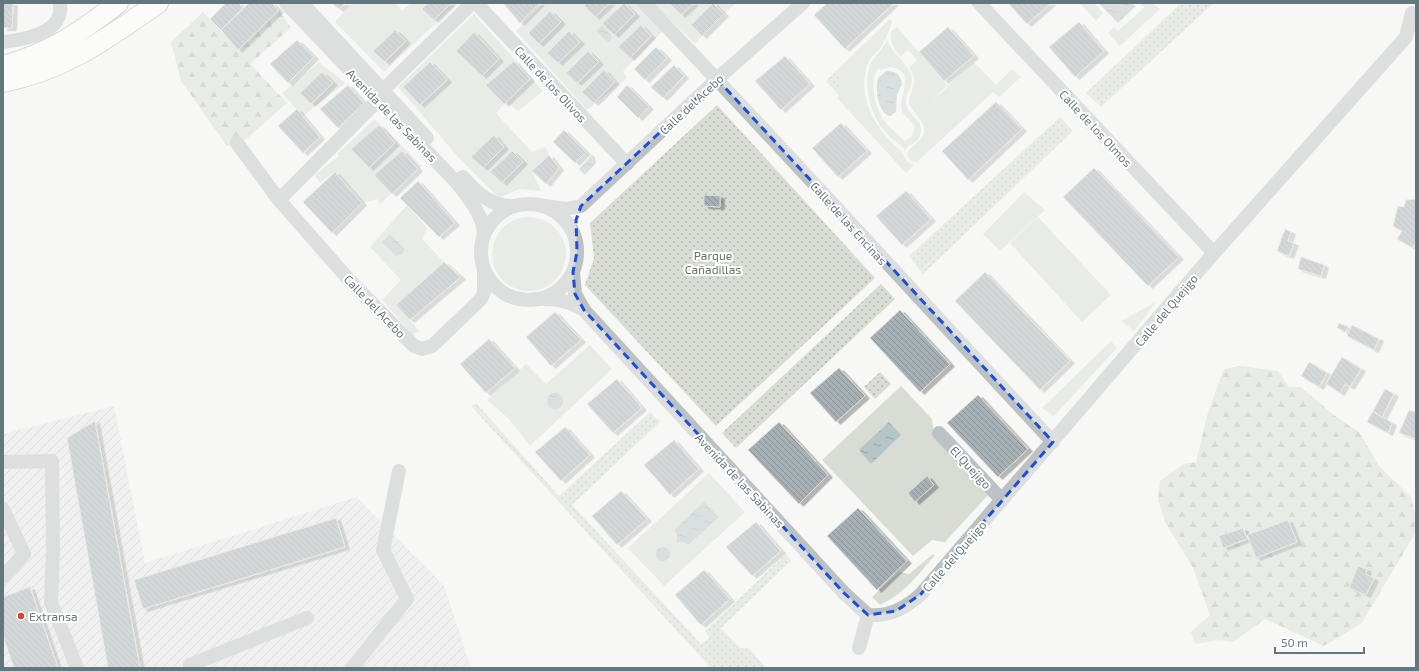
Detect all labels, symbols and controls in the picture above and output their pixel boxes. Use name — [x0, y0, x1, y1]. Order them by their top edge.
street label: Calle de los Olivos — [512, 43, 590, 125]
street label: Avenida de las Sabinas — [344, 66, 440, 164]
street label: Calle del Acebo — [656, 71, 726, 137]
street label: Calle de los Olmos — [1057, 87, 1135, 169]
street label: Calle de las Encinas — [808, 179, 890, 267]
park label: Parque Cañadillas — [685, 248, 741, 276]
street label: Calle del Quejigo — [1132, 271, 1201, 350]
street label: Calle del Acebo — [341, 272, 409, 340]
street label: Avenida de las Sabinas — [693, 430, 787, 530]
street label: El Quejigo — [947, 443, 994, 492]
street label: Calle del Quejigo — [919, 517, 990, 595]
place label: Extransa — [29, 609, 78, 623]
marker: Extransa — [16, 611, 26, 621]
scale bar — [1275, 629, 1364, 655]
text: 50 m — [1281, 635, 1308, 649]

